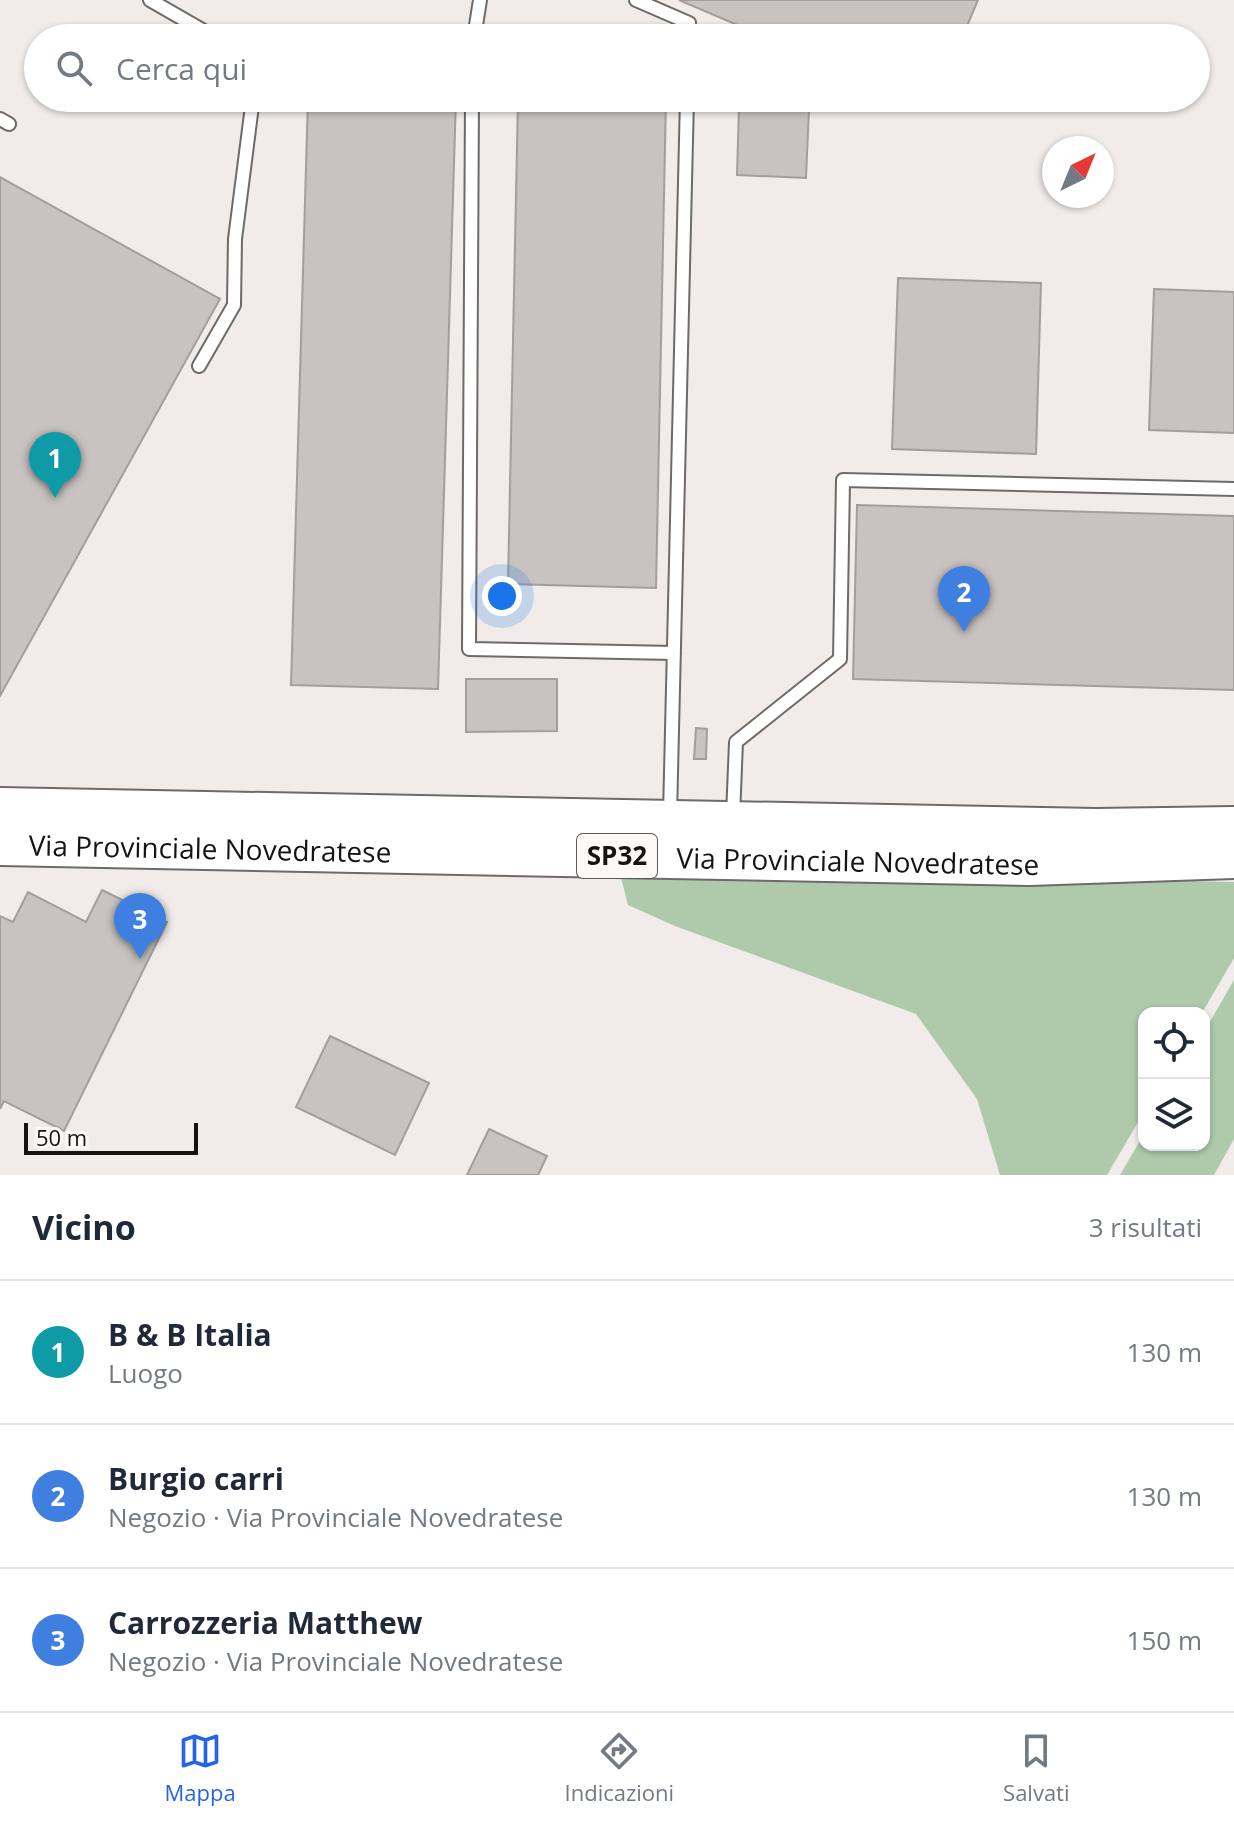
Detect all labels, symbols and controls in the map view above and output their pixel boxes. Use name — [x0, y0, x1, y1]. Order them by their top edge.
search box — [24, 24, 1210, 112]
icon: search — [52, 46, 96, 90]
text: Cerca qui — [116, 48, 247, 89]
north arrow — [1042, 136, 1114, 208]
pin: 1 — [29, 432, 81, 498]
pin: 2 — [938, 566, 990, 632]
your location — [482, 576, 522, 616]
street label: Via Provinciale Novedratese — [28, 826, 392, 871]
road number: SP32 — [577, 834, 657, 878]
street label: Via Provinciale Novedratese — [676, 838, 1040, 883]
pin: 3 — [114, 893, 166, 959]
map controls — [1138, 1007, 1210, 1151]
button: locate — [1138, 1007, 1210, 1079]
button: layers — [1138, 1079, 1210, 1151]
scale bar — [24, 1119, 198, 1155]
text: 50 m — [36, 1122, 87, 1152]
text: Vicino — [32, 1204, 136, 1250]
text: 3 risultati — [1089, 1209, 1202, 1245]
text: B & B Italia — [108, 1314, 272, 1355]
text: 1 — [51, 1334, 65, 1370]
text: 130 m — [1127, 1334, 1202, 1370]
text: Luogo — [108, 1355, 183, 1391]
text: Burgio carri — [108, 1458, 284, 1499]
text: 2 — [51, 1478, 65, 1514]
text: 130 m — [1127, 1478, 1202, 1514]
text: Negozio · Via Provinciale Novedratese — [108, 1499, 563, 1535]
text: Carrozzeria Matthew — [108, 1602, 422, 1643]
text: 3 — [51, 1622, 65, 1658]
text: 150 m — [1127, 1622, 1202, 1658]
text: Negozio · Via Provinciale Novedratese — [108, 1643, 563, 1679]
tab: Mappa — [164, 1729, 236, 1807]
tab: Indicazioni — [565, 1729, 674, 1807]
tab: Salvati — [1003, 1729, 1070, 1807]

